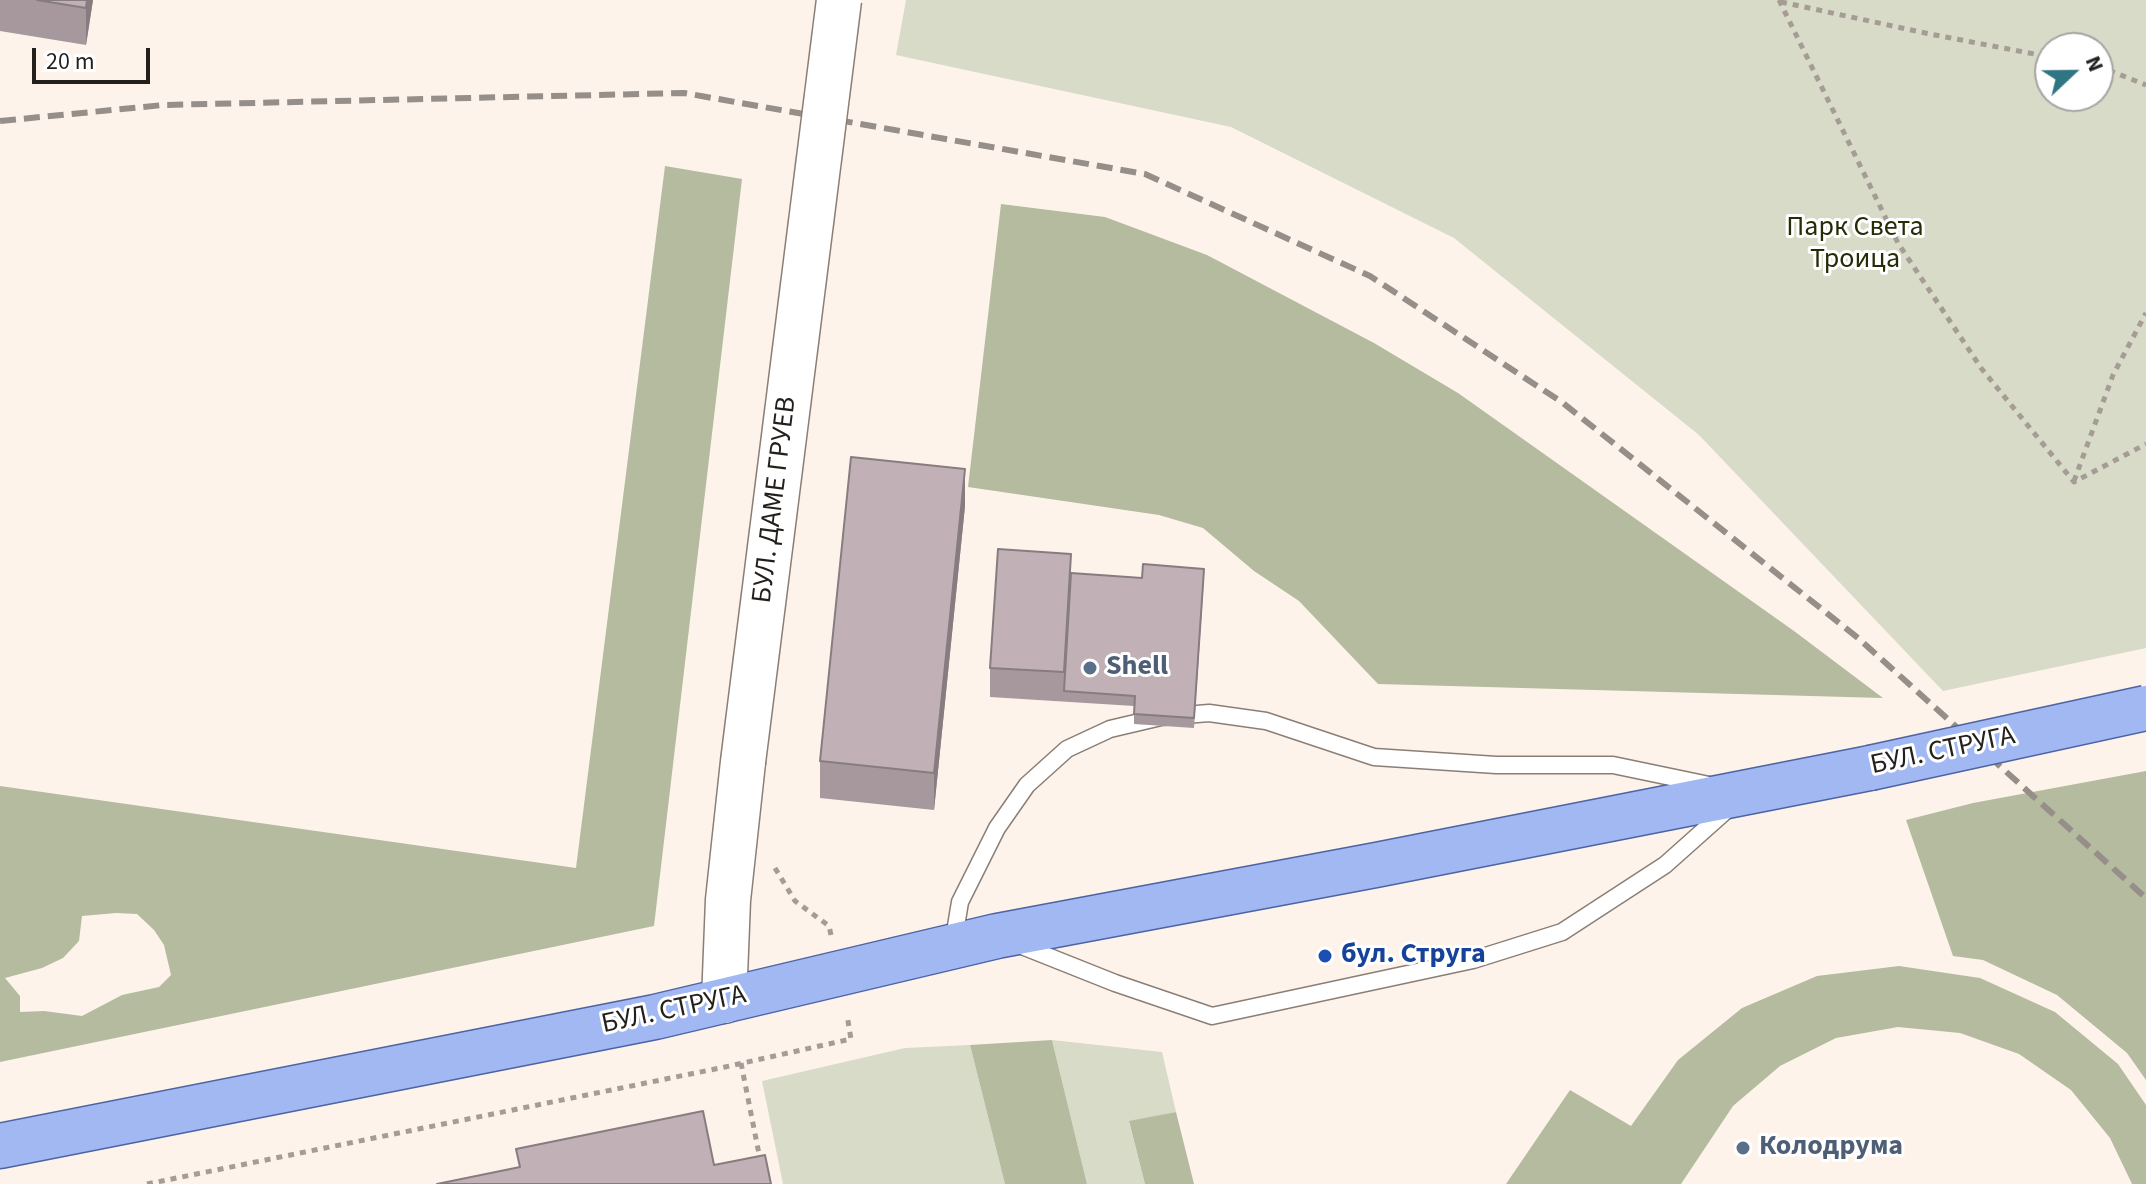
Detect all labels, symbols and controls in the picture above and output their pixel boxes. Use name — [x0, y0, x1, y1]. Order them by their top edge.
scale bar — [36, 32, 154, 82]
north arrow — [2034, 32, 2114, 112]
text: 20 m — [46, 44, 95, 79]
text: N — [2077, 51, 2112, 77]
park label: Парк Света Троица — [1786, 212, 1924, 278]
street label: БУЛ. ДАМЕ ГРУЕВ — [747, 395, 805, 605]
place label: Shell — [1106, 651, 1168, 685]
marker: Shell — [1081, 659, 1099, 677]
street label: БУЛ. СТРУГА — [1868, 720, 2018, 784]
place label: бул. Струга — [1341, 939, 1486, 973]
marker: бул. Струга — [1316, 947, 1334, 965]
street label: БУЛ. СТРУГА — [599, 979, 749, 1043]
place label: Колодрума — [1759, 1131, 1903, 1165]
marker: Колодрума — [1734, 1139, 1752, 1157]

